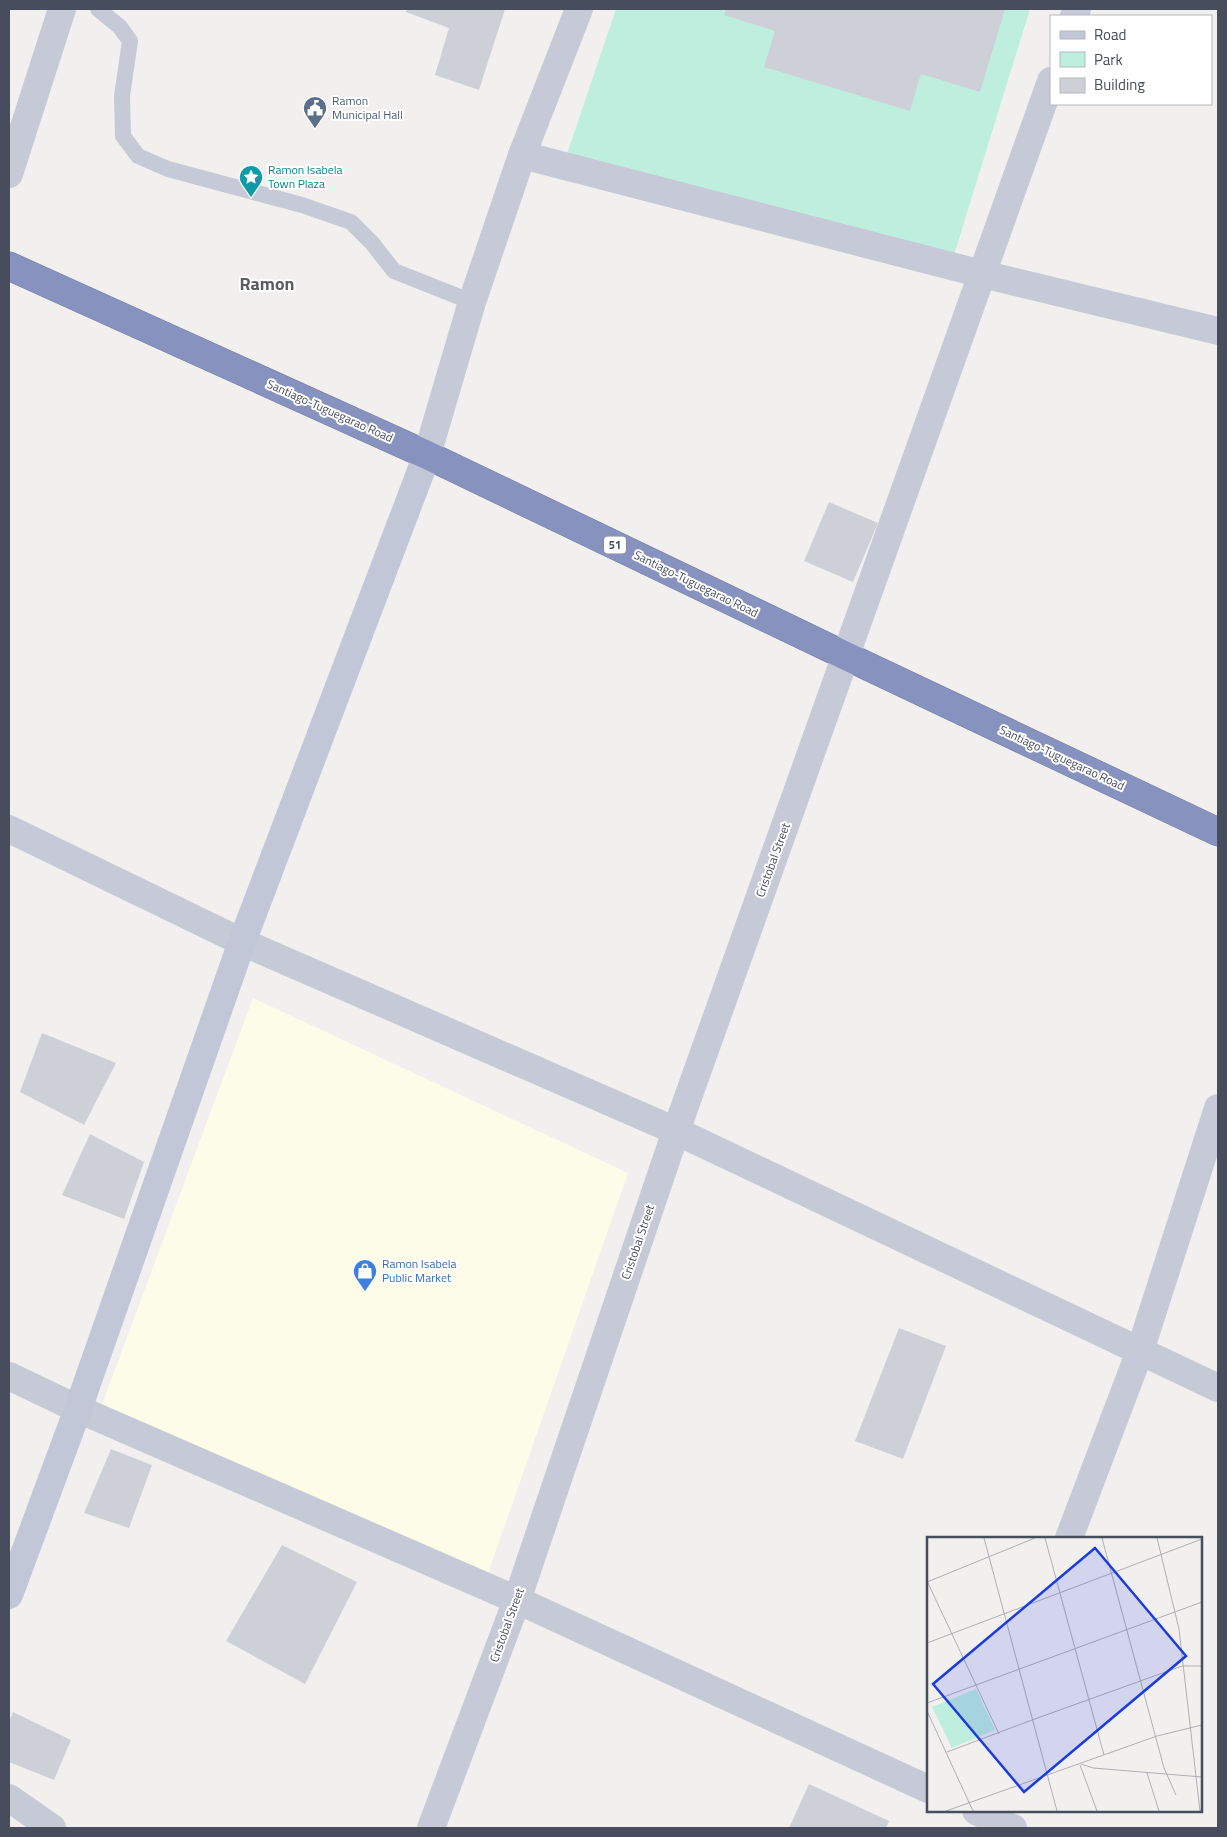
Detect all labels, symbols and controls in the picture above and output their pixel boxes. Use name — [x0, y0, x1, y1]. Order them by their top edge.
legend — [1050, 15, 1212, 105]
text: Road — [1094, 23, 1126, 46]
text: Park — [1094, 48, 1123, 71]
text: Building — [1094, 73, 1145, 96]
place label: Ramon Municipal Hall — [332, 91, 403, 124]
public building icon: Ramon Municipal Hall — [302, 95, 328, 129]
place label: Ramon Isabela Town Plaza — [268, 160, 343, 193]
place icon: Ramon Isabela Town Plaza — [238, 164, 264, 198]
district label: Ramon — [240, 270, 294, 297]
street label: Santiago-Tuguegarao Road — [264, 374, 396, 447]
road number: 51 — [604, 536, 626, 554]
street label: Santiago-Tuguegarao Road — [631, 545, 762, 622]
street label: Santiago-Tuguegarao Road — [996, 720, 1128, 795]
street label: Cristobal Street — [750, 819, 795, 900]
street label: Cristobal Street — [616, 1201, 659, 1282]
place label: Ramon Isabela Public Market — [382, 1254, 457, 1287]
shop icon: Ramon Isabela Public Market — [352, 1258, 378, 1292]
inset map — [927, 1537, 1202, 1812]
street label: Cristobal Street — [484, 1584, 529, 1665]

